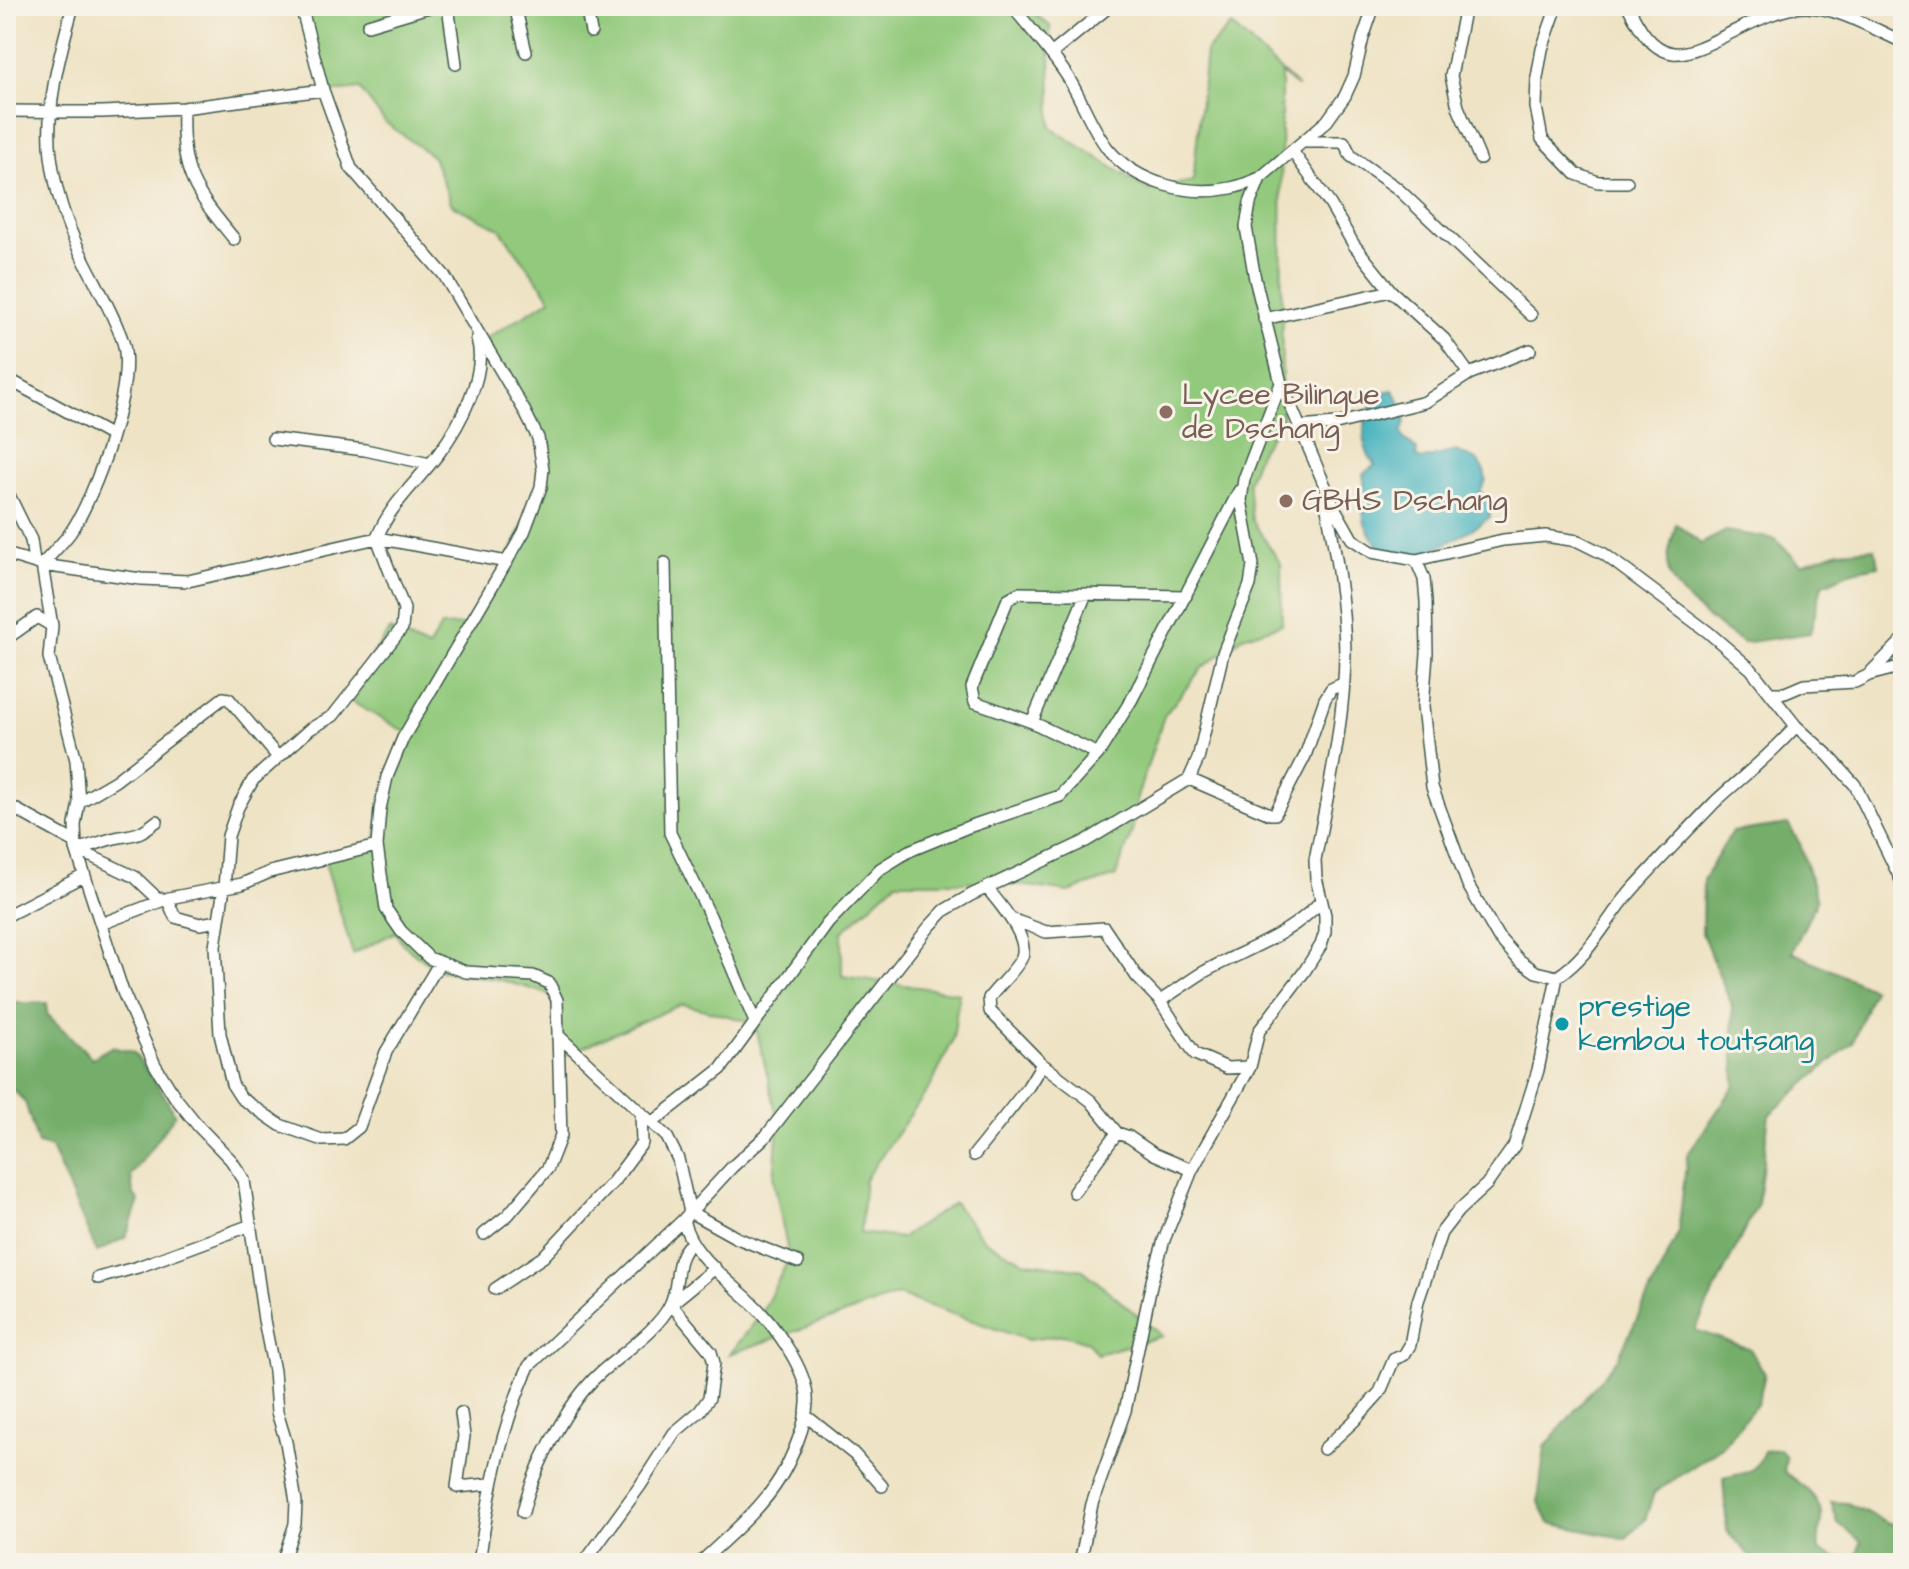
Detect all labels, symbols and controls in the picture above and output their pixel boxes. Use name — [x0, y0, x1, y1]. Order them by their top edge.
place label: Lycee Bilingue de Dschang — [1182, 374, 1380, 451]
marker: Lycee Bilingue de Dschang — [1157, 403, 1175, 421]
place label: GBHS Dschang — [1302, 480, 1508, 523]
marker: GBHS Dschang — [1277, 492, 1295, 510]
place label: prestige kembou toutsang — [1578, 986, 1814, 1063]
marker: prestige kembou toutsang — [1553, 1015, 1571, 1033]

